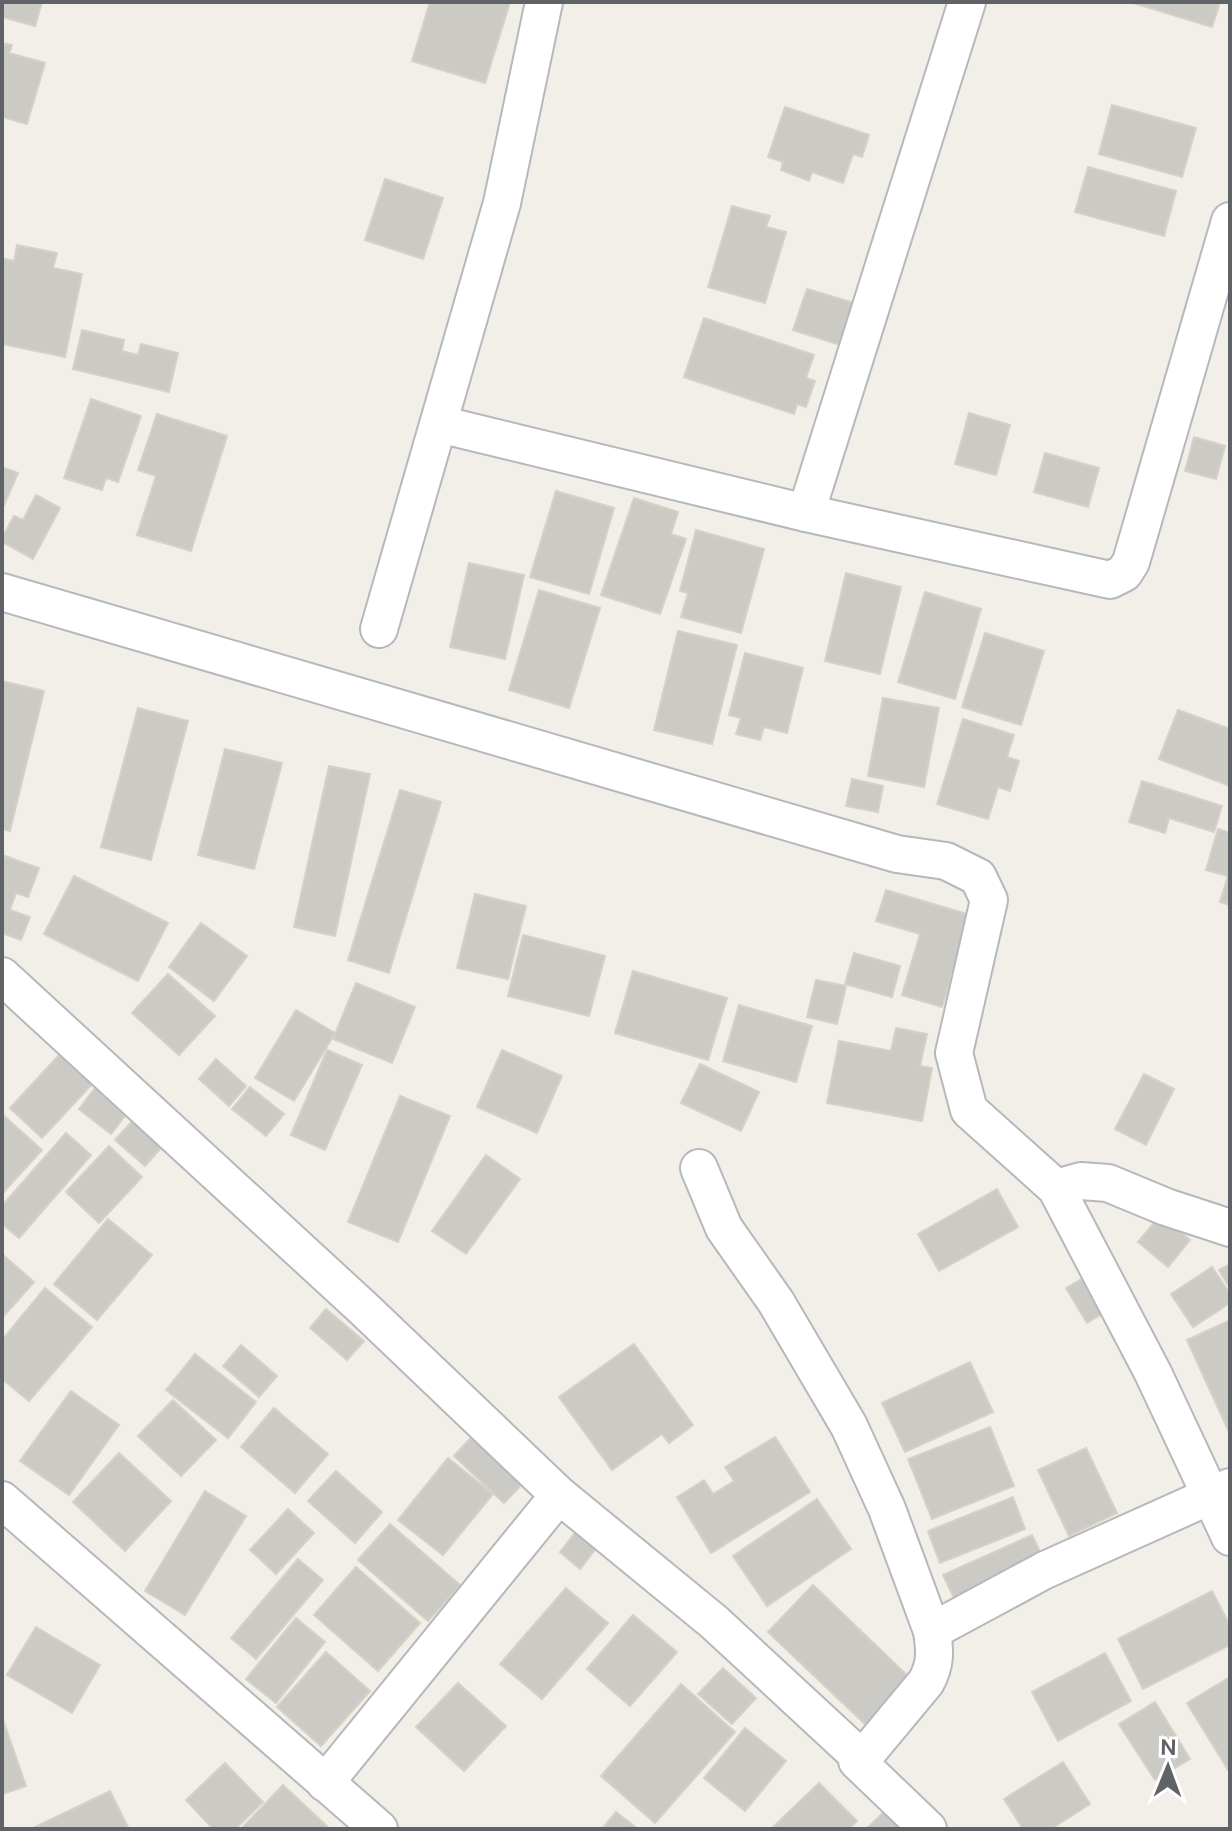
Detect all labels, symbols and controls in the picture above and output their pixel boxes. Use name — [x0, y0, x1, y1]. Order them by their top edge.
north arrow — [1128, 1727, 1208, 1807]
text: N — [1160, 1733, 1177, 1762]

